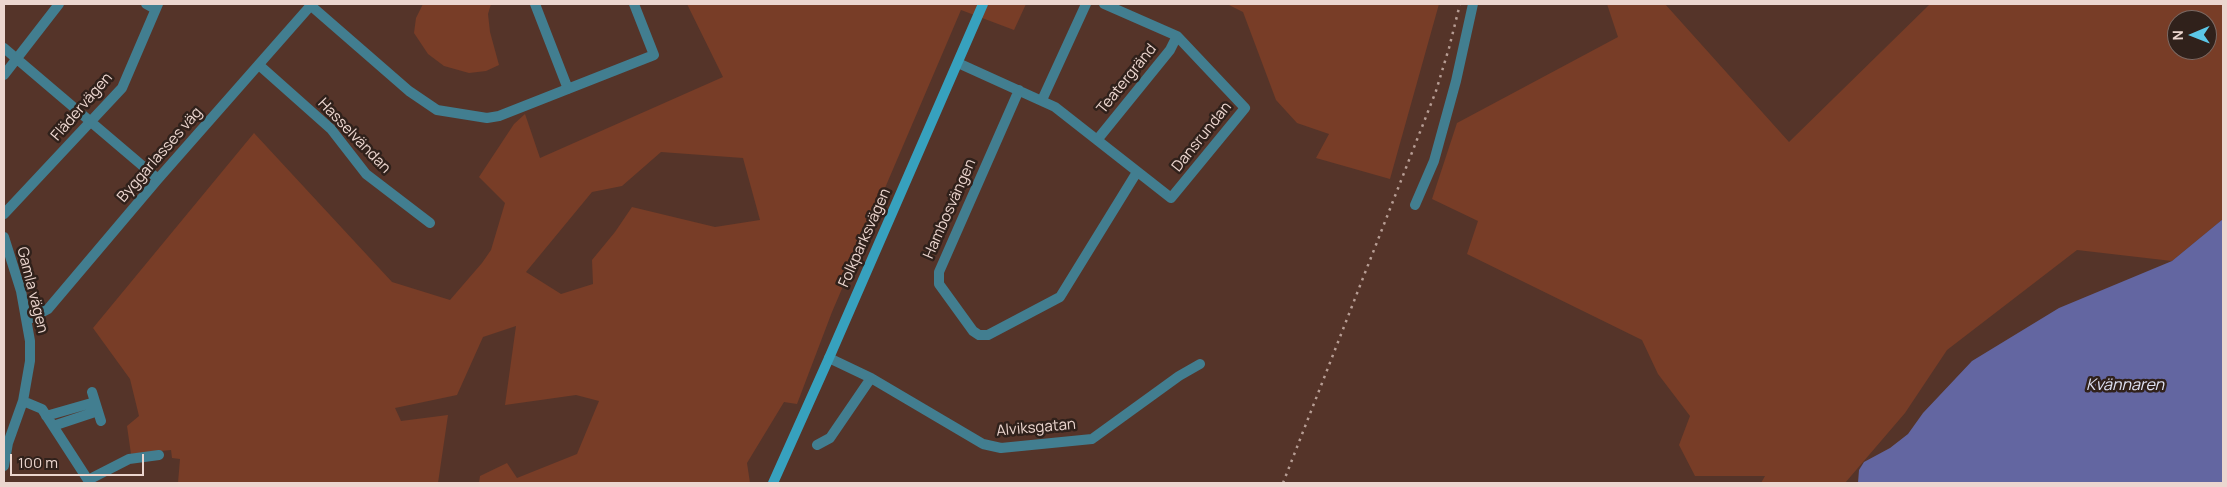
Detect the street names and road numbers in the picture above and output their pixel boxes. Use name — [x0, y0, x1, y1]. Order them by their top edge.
street label: Teatergränd — [1093, 41, 1161, 117]
street label: Flädervägen — [48, 69, 116, 145]
street label: Hasselvändan — [314, 95, 394, 177]
street label: Dansrundan — [1168, 99, 1236, 175]
street label: Byggarlasses väg — [114, 104, 206, 206]
street label: Hambosvängen — [920, 156, 980, 262]
street label: Folkparksvägen — [835, 186, 895, 290]
street label: Gamla vägen — [13, 245, 51, 335]
street label: Alviksgatan — [995, 416, 1077, 440]

